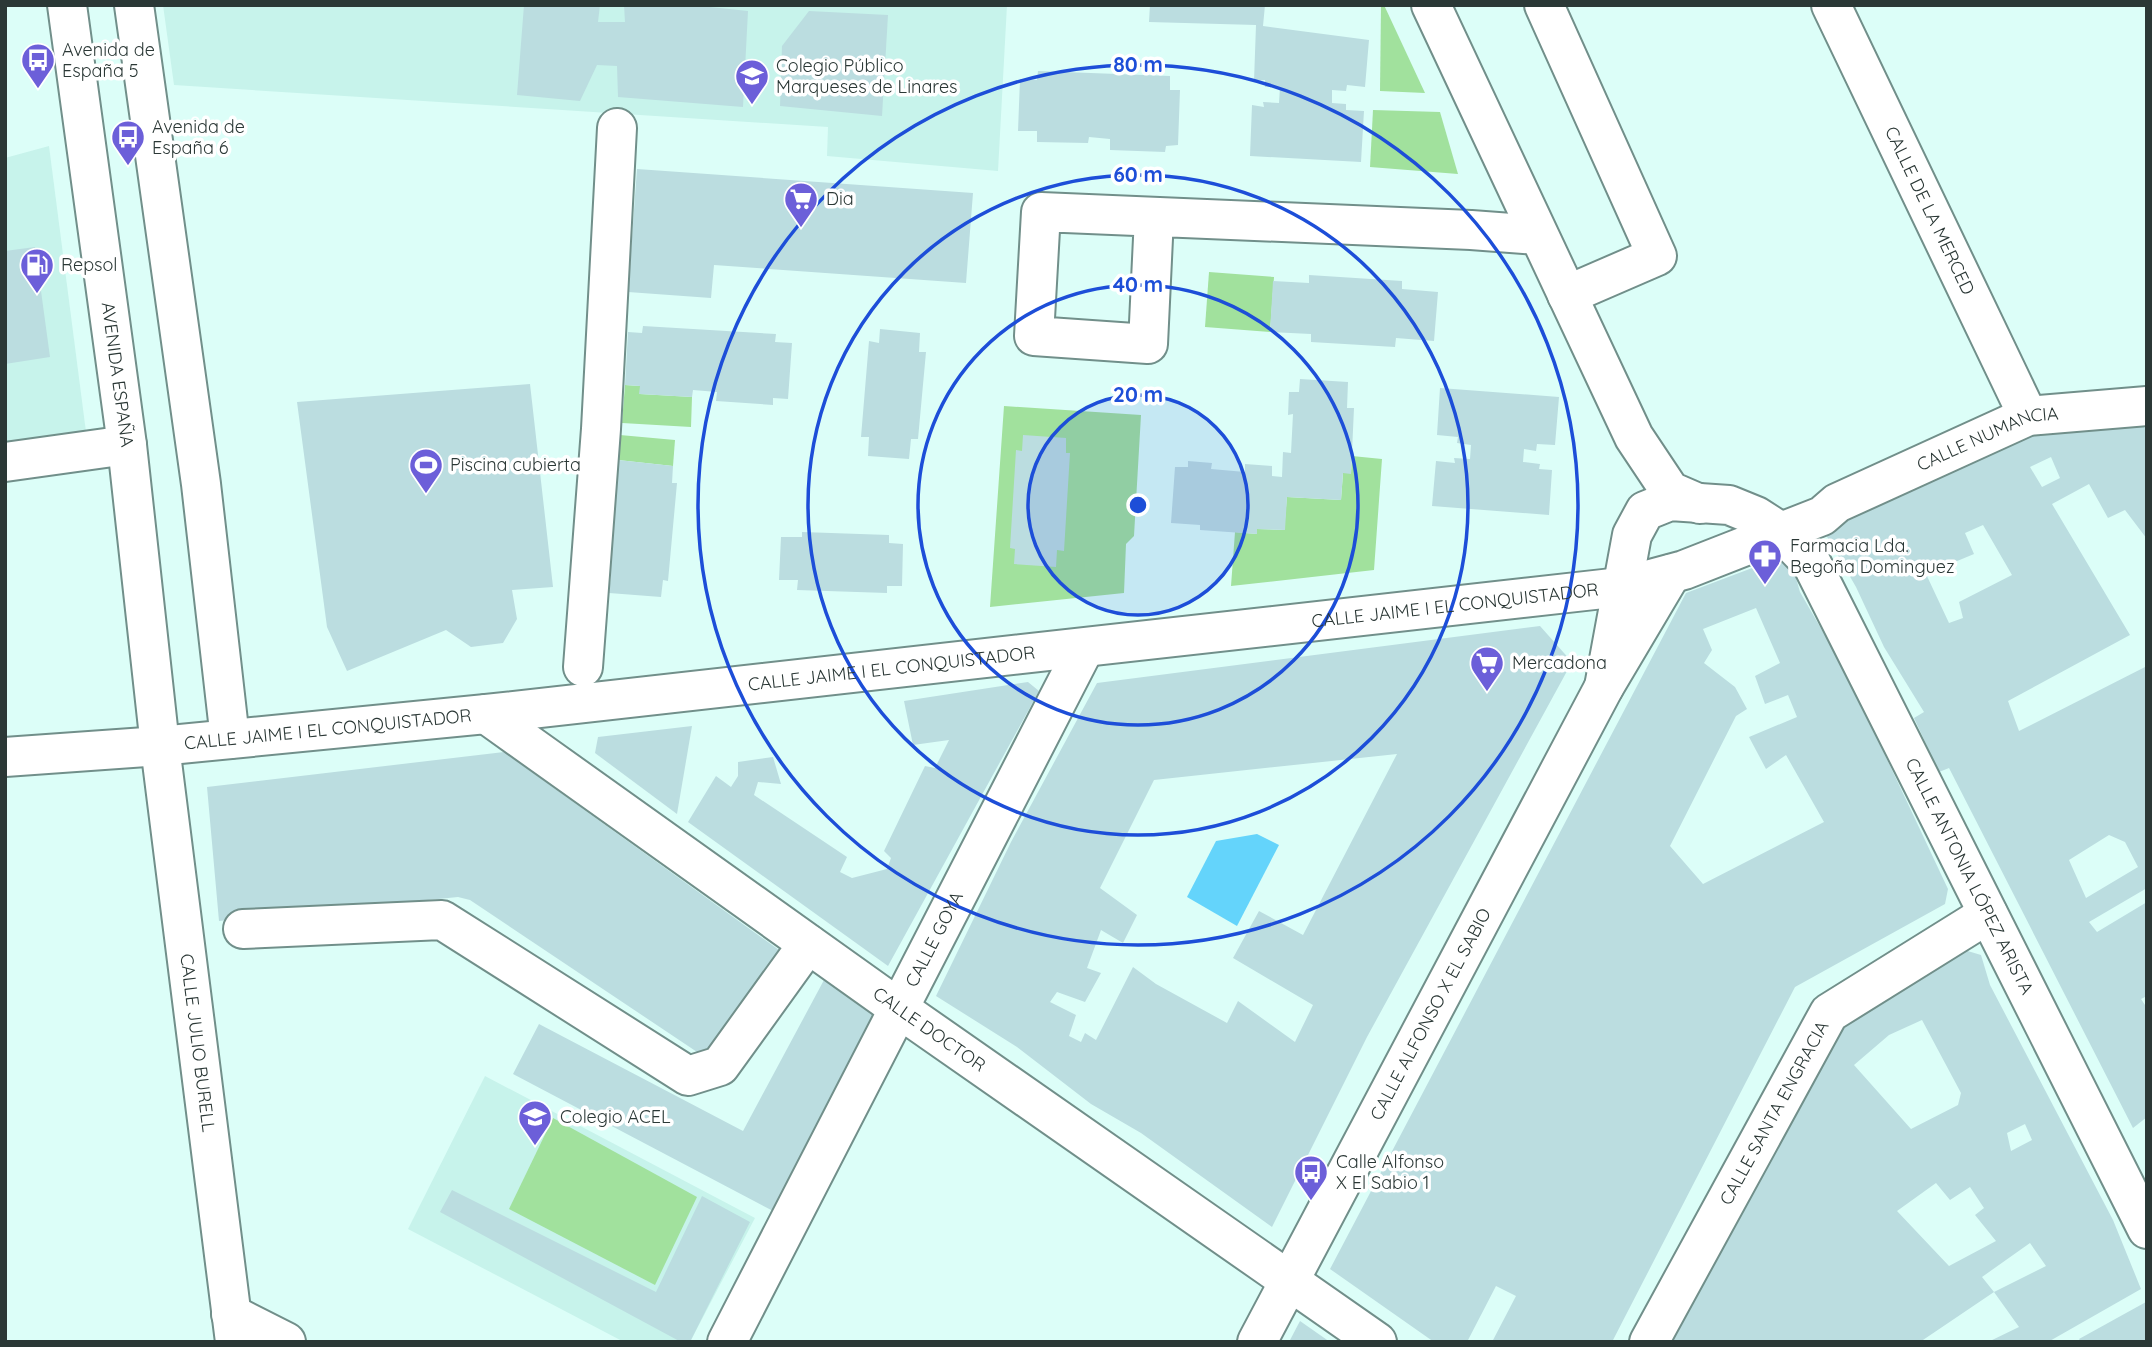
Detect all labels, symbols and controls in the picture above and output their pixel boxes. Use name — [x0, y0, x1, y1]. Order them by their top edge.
place label: Avenida de España 5 — [62, 38, 155, 82]
bus stop icon: Avenida de España 5 — [19, 41, 57, 90]
text: 80 m — [1113, 51, 1163, 77]
place label: Colegio Público Marqueses de Linares — [776, 54, 958, 98]
school or university icon: Colegio Público Marqueses de Linares — [733, 57, 771, 106]
place label: Avenida de España 6 — [152, 115, 245, 159]
bus stop icon: Avenida de España 6 — [109, 118, 147, 167]
street label: CALLE DE LA MERCED — [1880, 122, 1980, 298]
text: 60 m — [1113, 161, 1163, 187]
supermarket icon: Dia — [782, 180, 820, 229]
place label: Dia — [826, 187, 854, 210]
fuel station icon: Repsol — [18, 246, 56, 295]
place label: Repsol — [61, 253, 118, 276]
text: 40 m — [1113, 271, 1163, 297]
street label: AVENIDA ESPAÑA — [97, 301, 139, 449]
text: 20 m — [1113, 381, 1163, 407]
street label: CALLE NUMANCIA — [1913, 401, 2060, 476]
sports icon: Piscina cubierta — [407, 446, 445, 495]
place label: Piscina cubierta — [450, 453, 581, 476]
centre of rings — [1126, 493, 1150, 517]
place label: Farmacia Lda. Begoña Dominguez — [1790, 534, 1955, 578]
pharmacy icon: Farmacia Lda. Begoña Dominguez — [1746, 537, 1784, 586]
street label: CALLE JAIME I EL CONQUISTADOR — [1310, 578, 1600, 633]
street label: CALLE JAIME I EL CONQUISTADOR — [747, 641, 1036, 696]
supermarket icon: Mercadona — [1468, 644, 1506, 693]
place label: Mercadona — [1512, 651, 1607, 674]
street label: CALLE JAIME I EL CONQUISTADOR — [183, 703, 473, 755]
street label: CALLE ANTONIA LÓPEZ ARISTA — [1901, 754, 2039, 998]
street label: CALLE GOYA — [900, 887, 968, 991]
street label: CALLE ALFONSO X EL SABIO — [1365, 904, 1496, 1124]
street label: CALLE JULIO BURELL — [175, 952, 221, 1134]
street label: CALLE DOCTOR — [869, 982, 990, 1077]
street label: CALLE SANTA ENGRACIA — [1714, 1016, 1834, 1209]
school or university icon: Colegio ACEL — [516, 1098, 554, 1147]
place label: Colegio ACEL — [560, 1105, 671, 1128]
place label: Calle Alfonso X El Sabio 1 — [1336, 1150, 1444, 1194]
bus stop icon: Calle Alfonso X El Sabio 1 — [1292, 1153, 1330, 1202]

